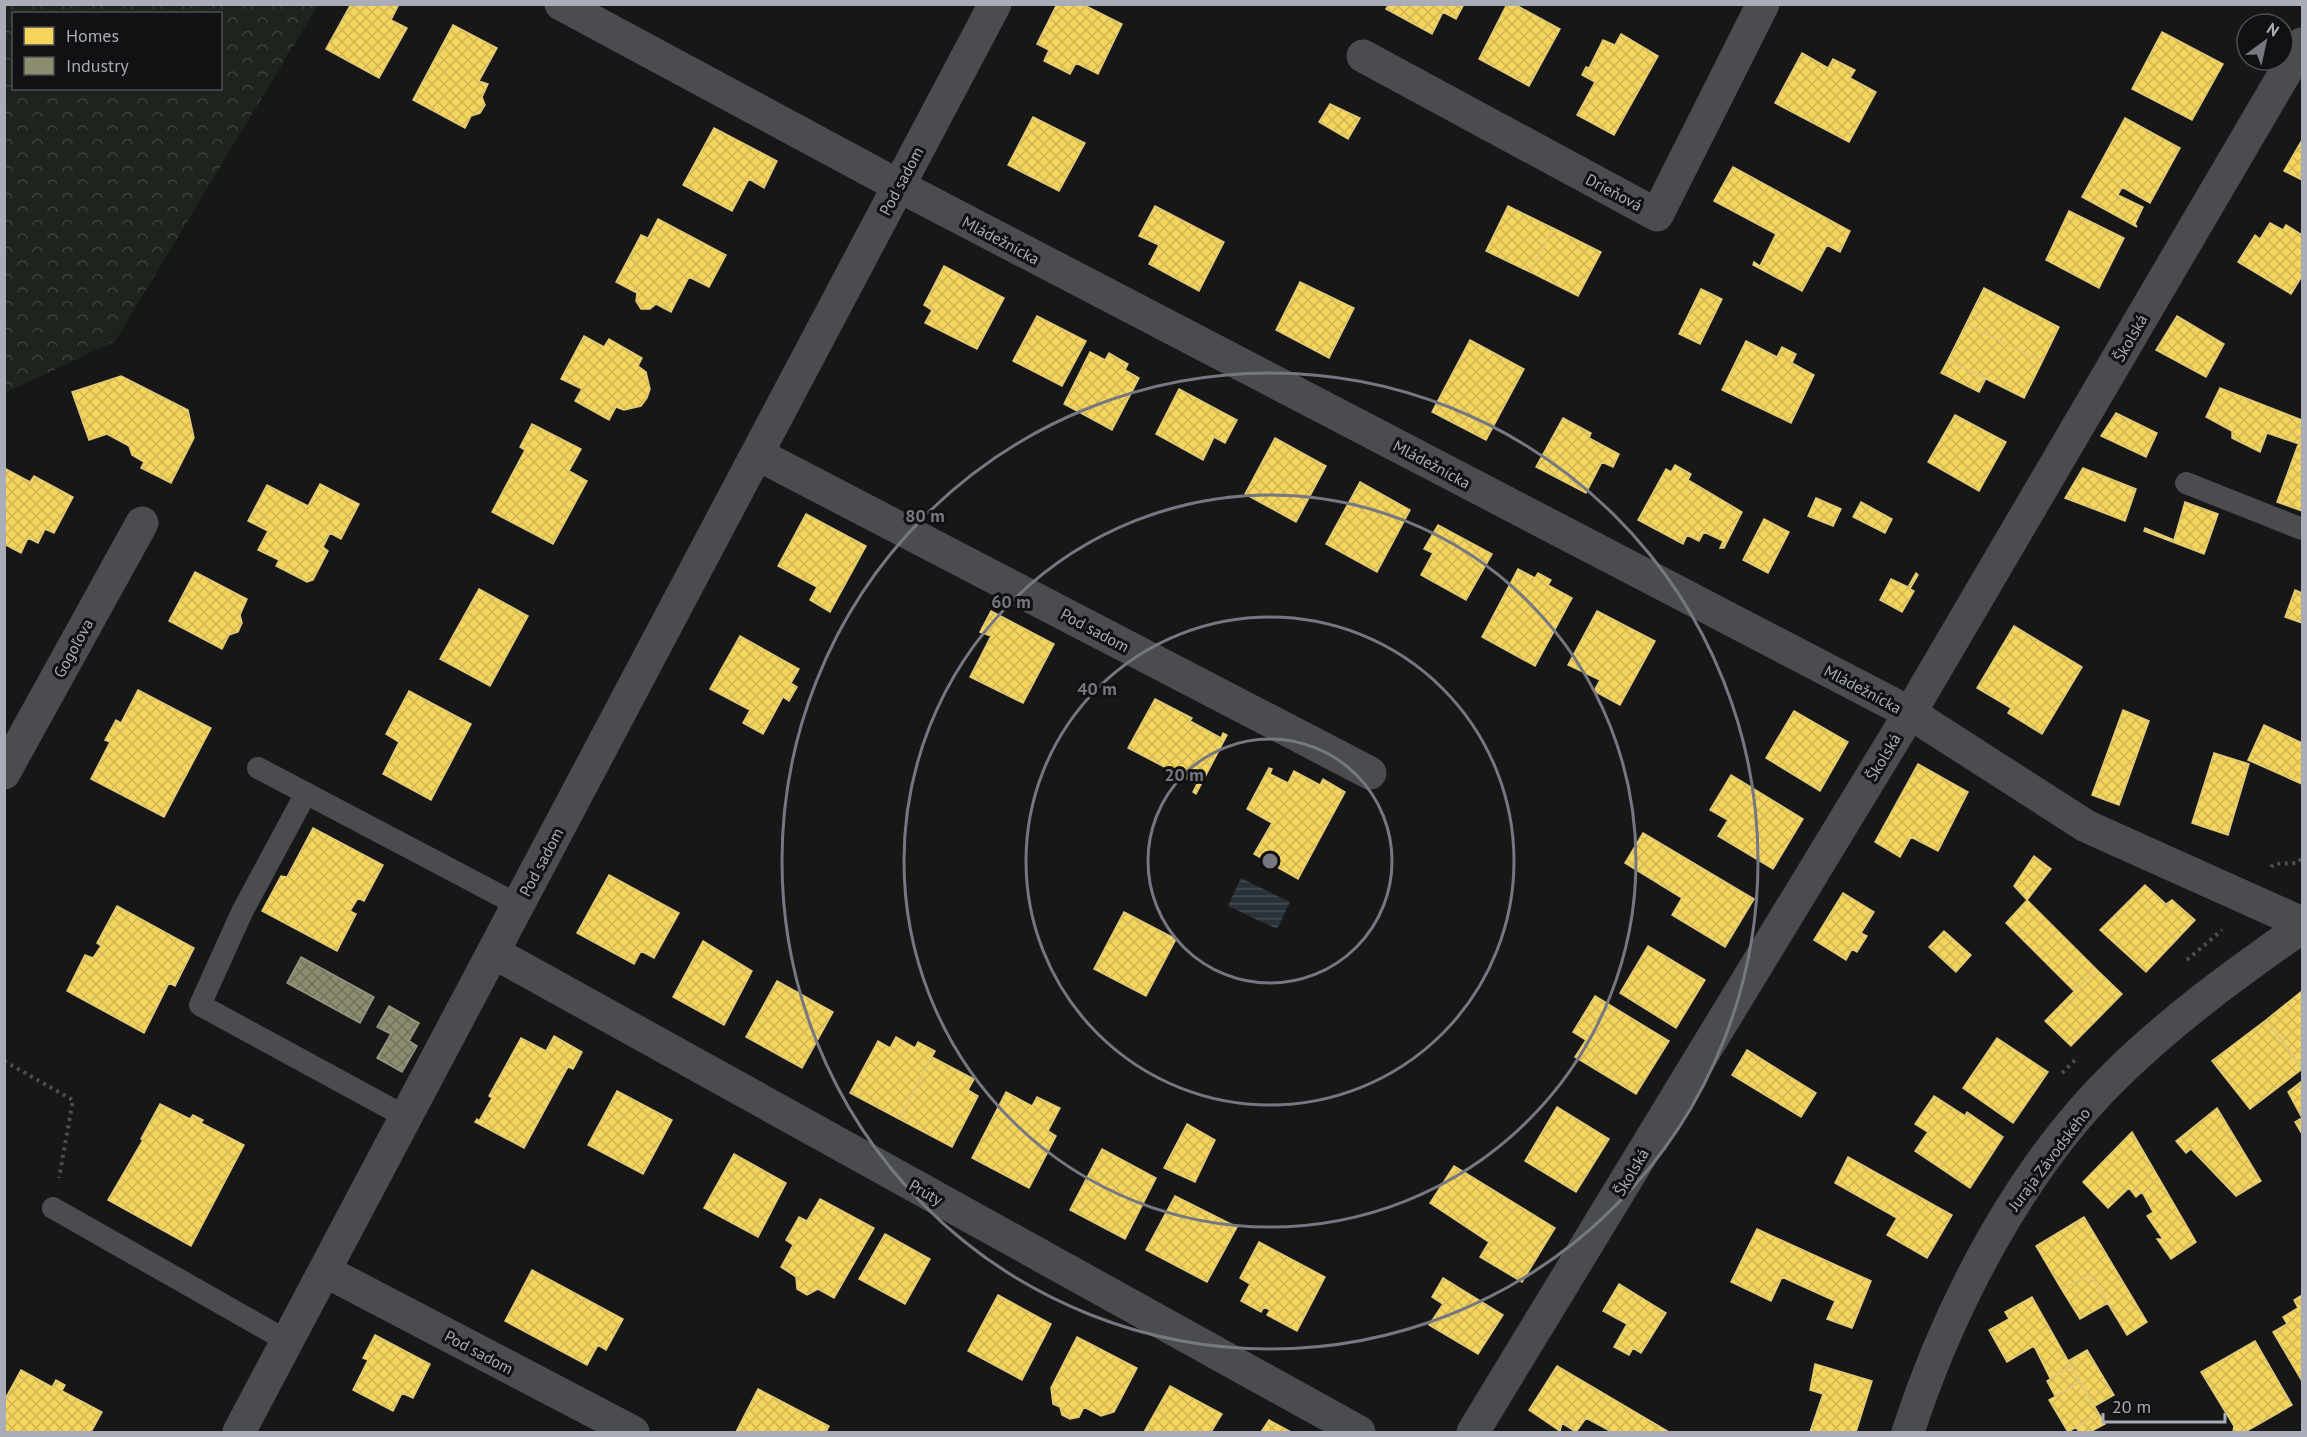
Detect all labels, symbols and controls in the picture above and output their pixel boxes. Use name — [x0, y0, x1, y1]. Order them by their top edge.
legend — [12, 12, 222, 90]
north arrow — [2235, 12, 2295, 72]
text: N — [2263, 18, 2283, 41]
text: Homes — [66, 24, 119, 47]
text: Industry — [66, 54, 129, 77]
street label: Pod sadom — [875, 143, 927, 219]
street label: Drieňová — [1582, 169, 1646, 215]
street label: Mládežnícka — [959, 211, 1043, 269]
street label: Školská — [2108, 311, 2152, 365]
street label: Mládežnícka — [1390, 435, 1474, 493]
text: 80 m — [905, 504, 945, 527]
text: 60 m — [991, 590, 1031, 613]
street label: Pod sadom — [1057, 604, 1133, 656]
street label: Gogoľova — [49, 615, 97, 681]
street label: Mládežnícka — [1821, 660, 1905, 718]
text: 40 m — [1077, 677, 1117, 700]
street label: Školská — [1861, 730, 1905, 784]
text: 20 m — [1164, 763, 1204, 786]
street label: Pod sadom — [515, 824, 567, 900]
centre of rings — [1260, 851, 1280, 871]
street label: Juraja Závodského — [2003, 1104, 2094, 1215]
street label: Školská — [1609, 1145, 1653, 1199]
street label: Prúty — [906, 1175, 947, 1210]
street label: Pod sadom — [441, 1326, 517, 1378]
scale bar — [2103, 1386, 2224, 1424]
text: 20 m — [2112, 1395, 2151, 1418]

